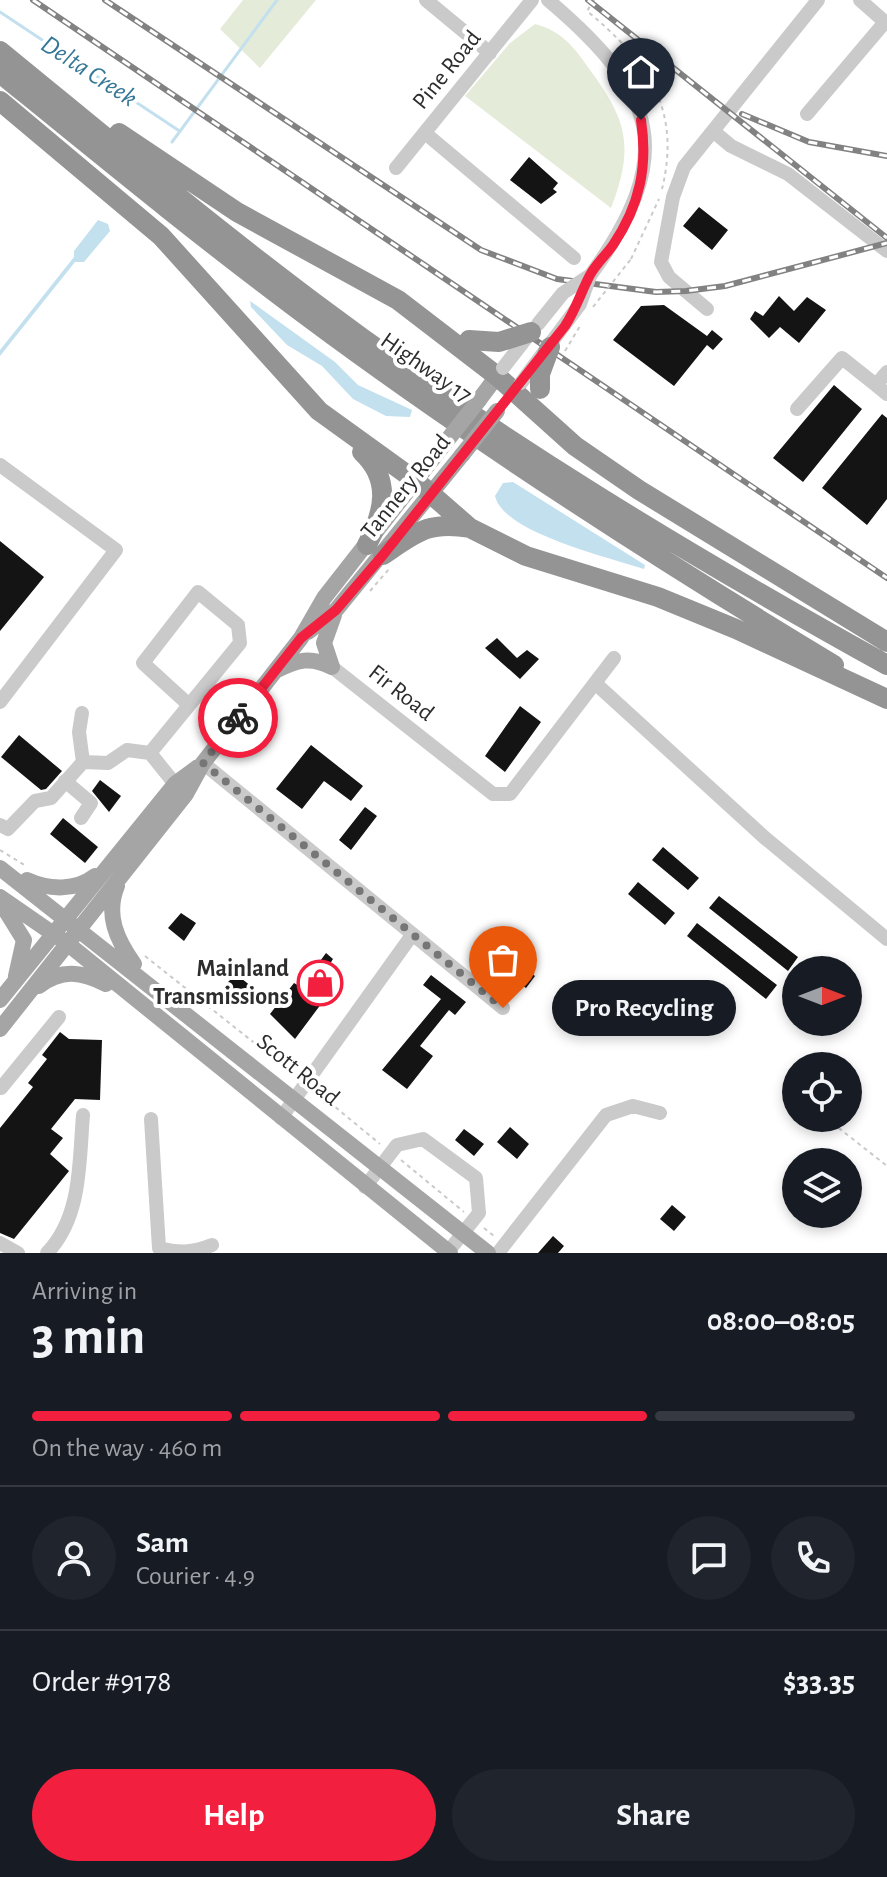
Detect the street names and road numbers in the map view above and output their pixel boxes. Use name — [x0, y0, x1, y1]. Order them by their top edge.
street label: Pine Road — [408, 26, 486, 114]
street label: Highway 17 — [376, 328, 476, 408]
street label: Tannery Road — [357, 430, 455, 544]
street label: Fir Road — [364, 660, 438, 726]
street label: Scott Road — [252, 1030, 344, 1110]

